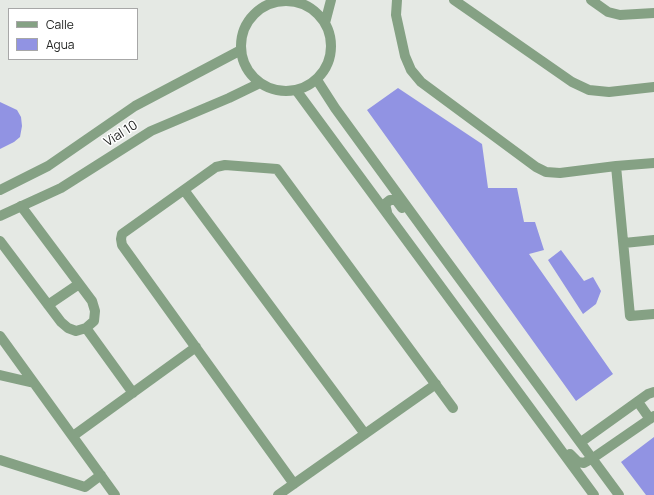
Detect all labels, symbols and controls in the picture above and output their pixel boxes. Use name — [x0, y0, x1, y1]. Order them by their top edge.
legend — [8, 8, 138, 60]
text: Calle — [46, 16, 74, 33]
text: Agua — [46, 36, 75, 53]
street label: Vial 10 — [101, 118, 141, 150]

